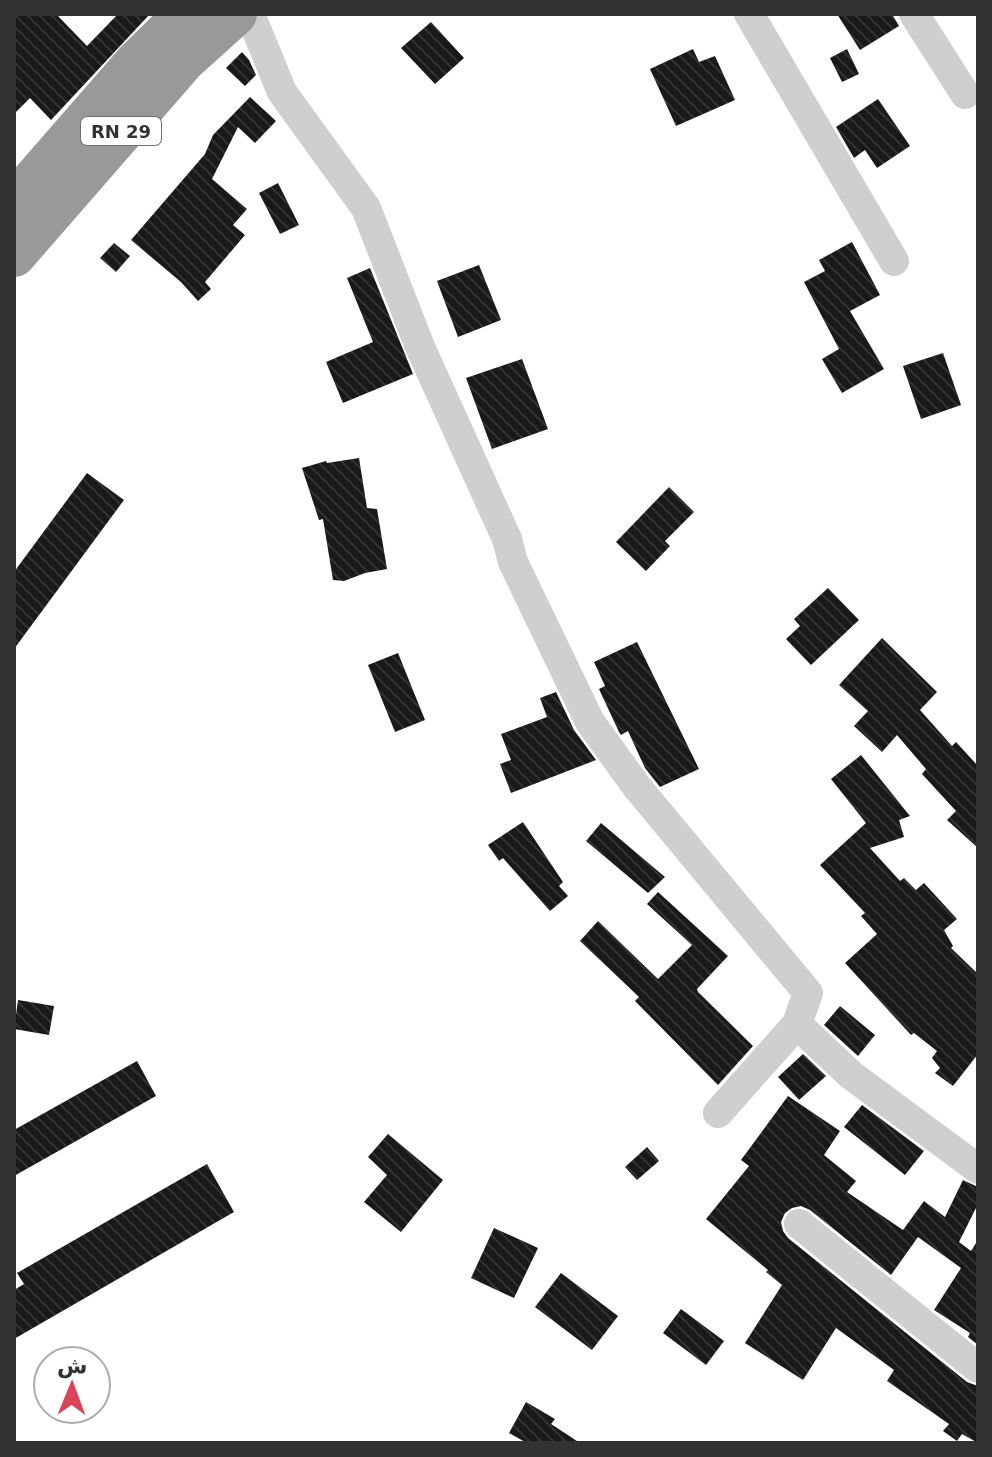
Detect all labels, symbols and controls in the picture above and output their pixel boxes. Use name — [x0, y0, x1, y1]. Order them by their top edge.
road number: RN 29 — [81, 117, 161, 145]
north arrow — [32, 1345, 112, 1425]
text: ش — [57, 1353, 88, 1378]

